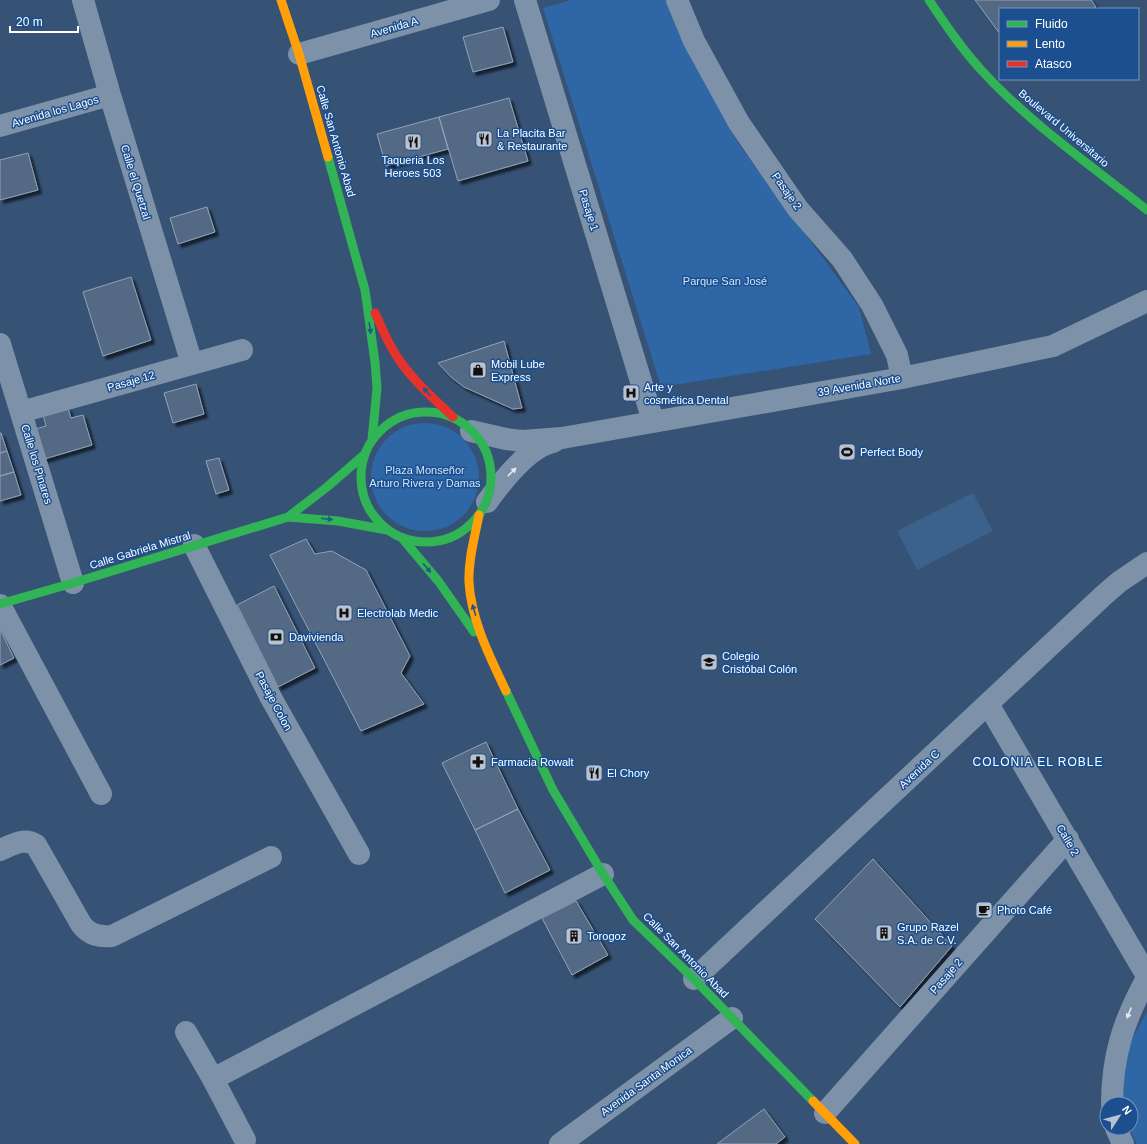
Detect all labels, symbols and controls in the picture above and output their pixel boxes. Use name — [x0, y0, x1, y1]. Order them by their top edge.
scale bar — [10, 8, 78, 34]
legend — [999, 8, 1139, 80]
street label: Avenida A — [369, 14, 420, 40]
text: 20 m — [16, 15, 43, 29]
text: Fluido — [1035, 17, 1068, 31]
text: Lento — [1035, 37, 1065, 51]
text: Atasco — [1035, 57, 1072, 71]
street label: Calle San Antonio Abad — [314, 84, 358, 198]
street label: Boulevard Universitario — [1017, 87, 1111, 169]
street label: Avenida los Lagos — [10, 93, 100, 129]
place label: La Placita Bar & Restaurante — [497, 127, 567, 152]
restaurant icon: La Placita Bar & Restaurante — [474, 129, 494, 149]
restaurant icon: Taqueria Los Heroes 503 — [403, 132, 423, 152]
street label: Calle el Quetzal — [119, 143, 153, 221]
place label: Taqueria Los Heroes 503 — [382, 154, 445, 179]
street label: Pasaje 2 — [770, 170, 804, 212]
street label: Pasaje 1 — [577, 188, 601, 232]
park label: Parque San José — [683, 275, 767, 287]
one-way arrow — [367, 322, 373, 334]
place label: Mobil Lube Express — [491, 358, 545, 383]
shop icon: Mobil Lube Express — [468, 360, 488, 380]
street label: Pasaje 12 — [106, 368, 156, 394]
street label: 39 Avenida Norte — [816, 372, 902, 398]
place label: Arte y cosmética Dental — [644, 381, 728, 406]
hospital icon: Arte y cosmética Dental — [621, 383, 641, 403]
one-way arrow — [422, 387, 432, 397]
street label: Calle los Pinares — [19, 423, 55, 506]
sports icon: Perfect Body — [837, 442, 857, 462]
place label: Perfect Body — [860, 446, 923, 458]
park label: Plaza Monseñor Arturo Rivera y Damas — [369, 464, 481, 489]
one-way arrow — [507, 467, 517, 477]
one-way arrow — [320, 516, 333, 522]
street label: Calle Gabriela Mistral — [88, 529, 192, 571]
one-way arrow — [422, 563, 431, 572]
hospital icon: Electrolab Medic — [334, 603, 354, 623]
one-way arrow — [471, 604, 477, 616]
place label: Electrolab Medic — [357, 607, 439, 619]
bank icon: Davivienda — [266, 627, 286, 647]
place label: Davivienda — [289, 631, 344, 643]
place label: Colegio Cristóbal Colón — [722, 650, 797, 675]
school or university icon: Colegio Cristóbal Colón — [699, 652, 719, 672]
street label: Pasaje Colon — [253, 669, 295, 733]
street label: Avenida C — [896, 747, 942, 791]
pharmacy icon: Farmacia Rowalt — [468, 752, 488, 772]
district label: COLONIA EL ROBLE — [973, 755, 1103, 769]
place label: Farmacia Rowalt — [491, 756, 574, 768]
restaurant icon: El Chory — [584, 763, 604, 783]
place label: El Chory — [607, 767, 650, 779]
street label: Calle 2 — [1054, 822, 1082, 858]
cafe icon: Photo Café — [974, 900, 994, 920]
place label: Photo Café — [997, 904, 1052, 916]
street label: Calle San Antonio Abad — [641, 910, 731, 1000]
place label: Grupo Razel S.A. de C.V. — [897, 921, 959, 946]
building icon: Grupo Razel S.A. de C.V. — [874, 923, 894, 943]
building icon: Torogoz — [564, 926, 584, 946]
place label: Torogoz — [587, 930, 626, 942]
street label: Pasaje 2 — [927, 956, 965, 996]
one-way arrow — [1126, 1007, 1132, 1019]
street label: Avenida Santa Monica — [598, 1043, 695, 1118]
north arrow — [1099, 1096, 1139, 1136]
text: N — [1120, 1103, 1134, 1117]

